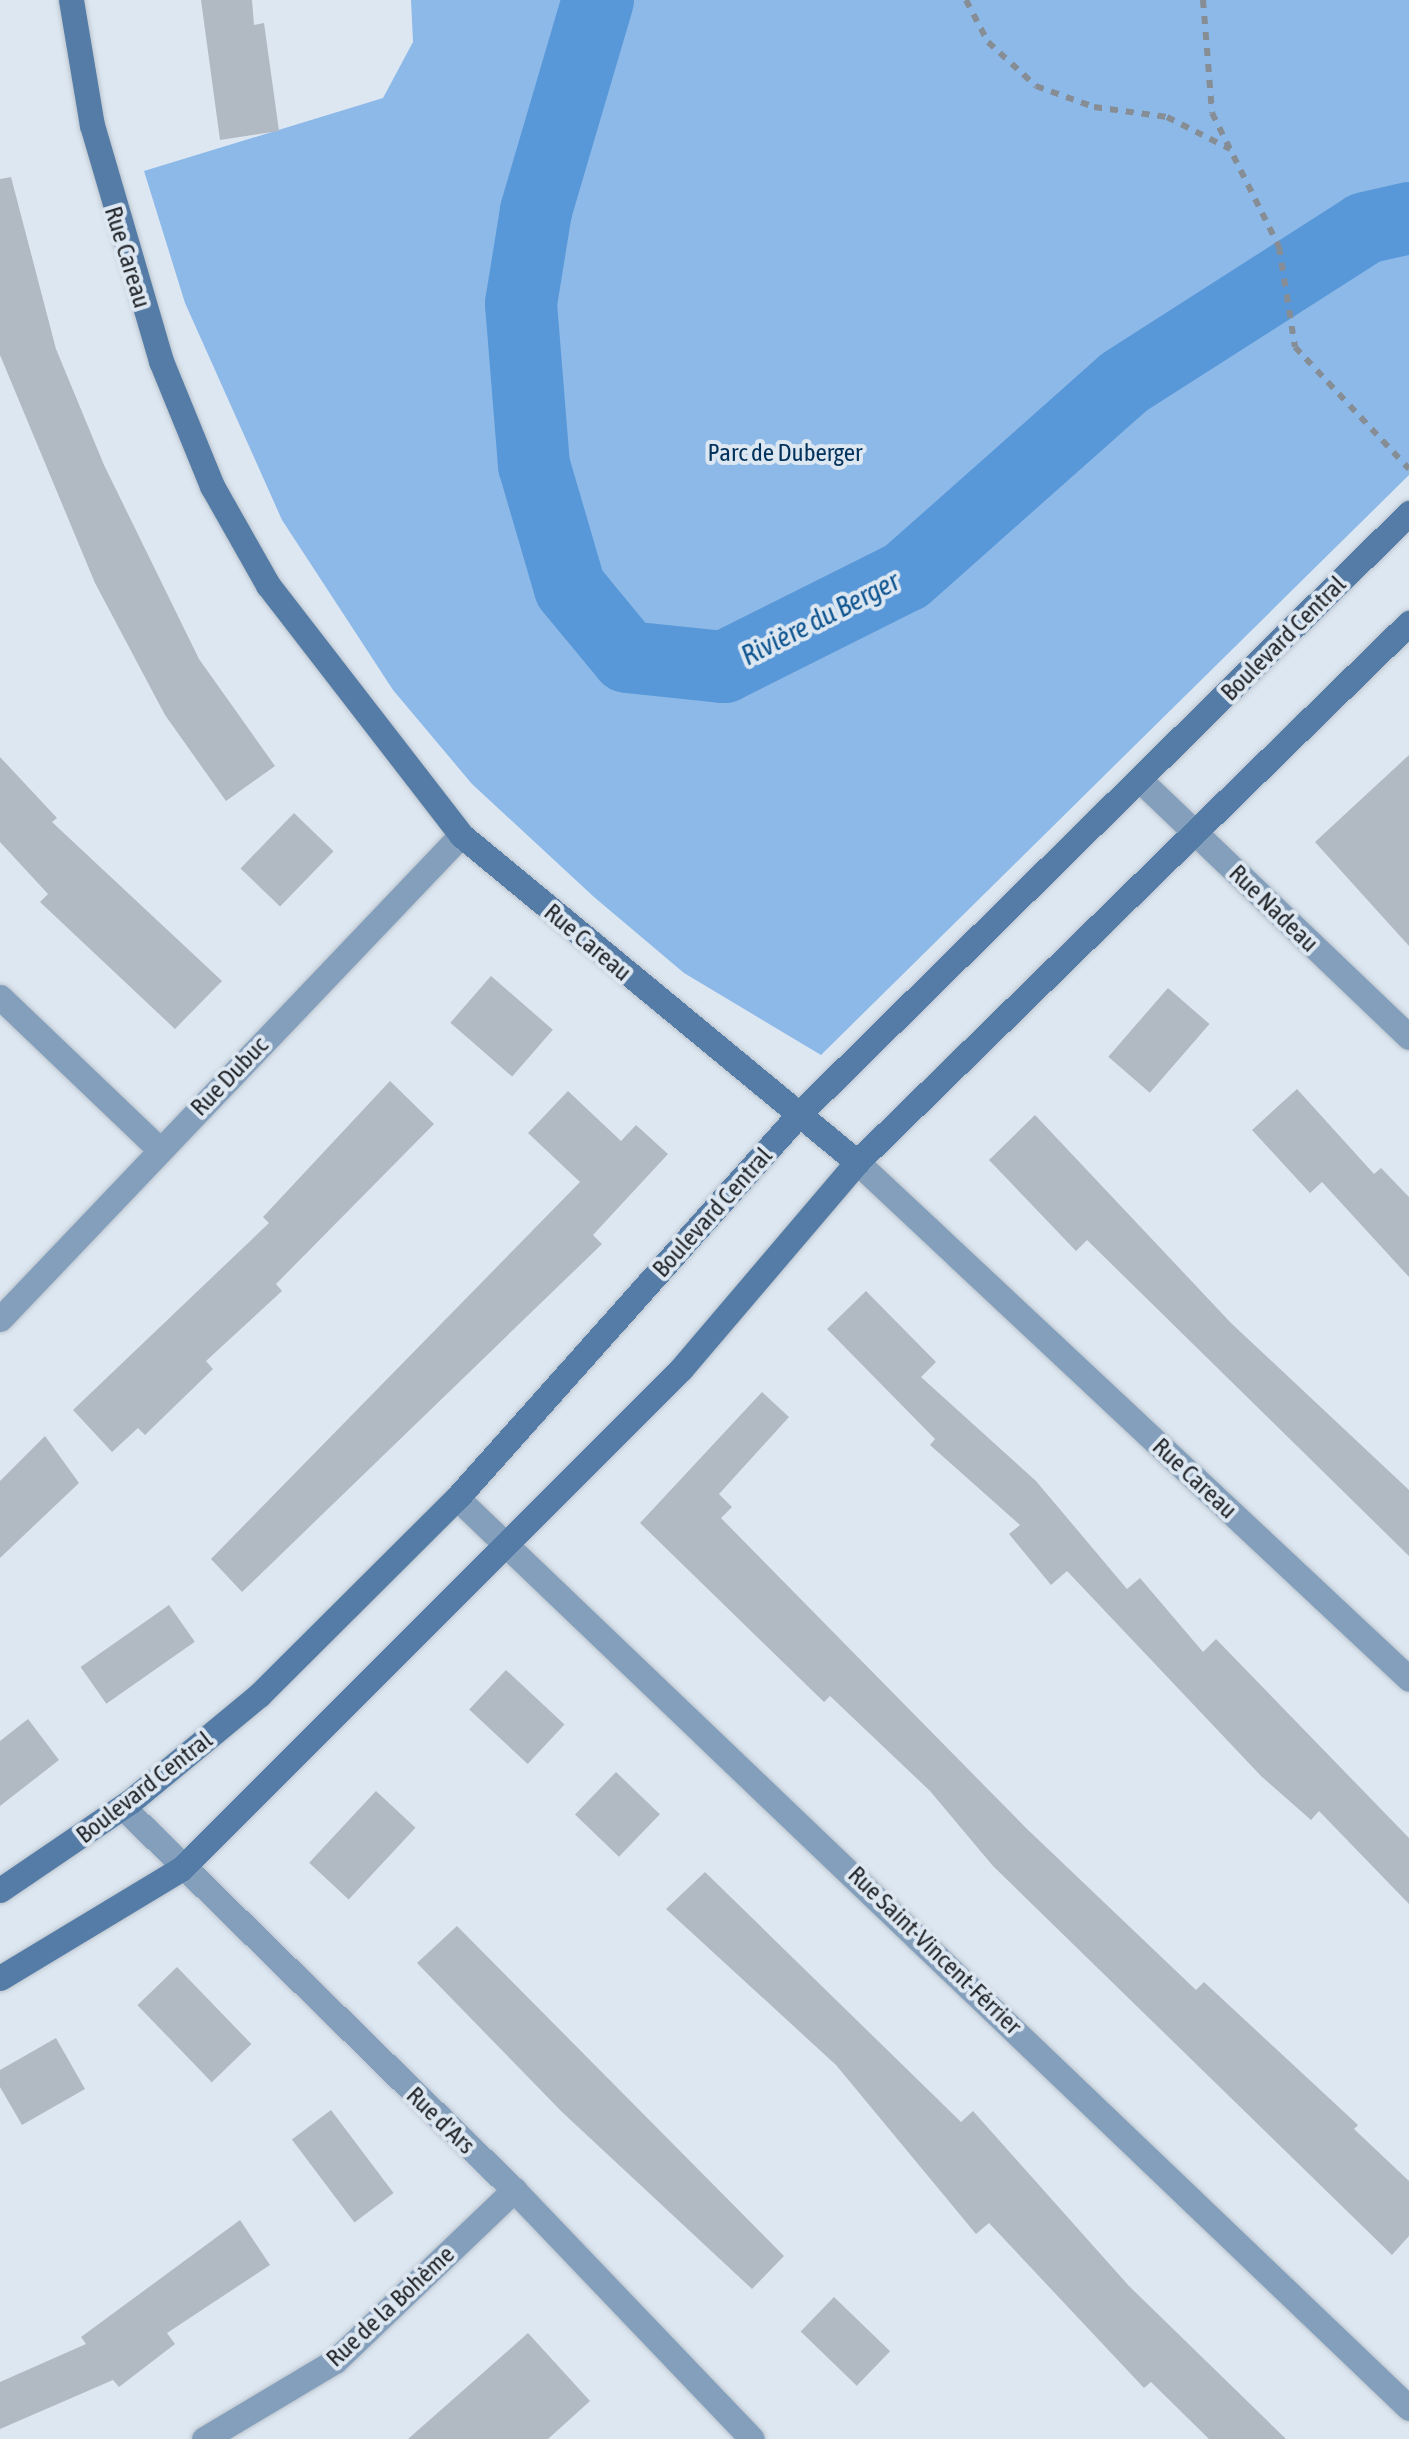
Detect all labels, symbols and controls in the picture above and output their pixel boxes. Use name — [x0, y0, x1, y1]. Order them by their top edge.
street label: Rue Careau — [98, 203, 158, 311]
park label: Parc de Duberger — [708, 437, 862, 467]
water label: Rivière du Berger — [735, 564, 905, 672]
street label: Boulevard Central — [1214, 569, 1352, 707]
street label: Rue Nadeau — [1223, 858, 1325, 958]
street label: Rue Careau — [538, 897, 638, 987]
street label: Rue Dubuc — [184, 1030, 274, 1122]
street label: Boulevard Central — [646, 1141, 778, 1283]
street label: Rue Careau — [1147, 1431, 1243, 1525]
street label: Boulevard Central — [70, 1725, 218, 1849]
street label: Rue Saint-Vincent-Férrier — [842, 1860, 1028, 2040]
street label: Rue d'Ars — [400, 2080, 482, 2160]
street label: Rue de la Bohème — [320, 2239, 460, 2373]

